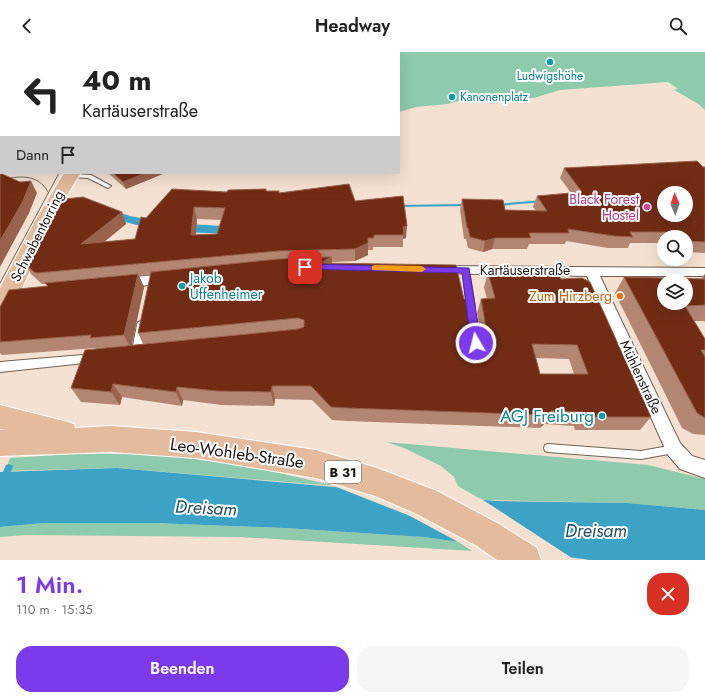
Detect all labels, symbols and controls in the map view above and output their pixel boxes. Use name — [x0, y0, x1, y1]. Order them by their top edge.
text: Headway — [315, 13, 390, 39]
icon: back — [16, 15, 38, 37]
icon: search — [667, 15, 689, 37]
marker: Ludwigshöhe — [545, 57, 555, 67]
text: 40 m — [82, 60, 151, 101]
place label: Ludwigshöhe — [517, 67, 583, 85]
icon: left — [16, 68, 68, 120]
place label: Kanonenplatz — [460, 88, 528, 106]
marker: Kanonenplatz — [447, 92, 457, 102]
text: Kartäuserstraße — [82, 98, 198, 124]
text: Dann — [16, 144, 49, 166]
icon: arrive — [57, 144, 79, 166]
north arrow — [657, 186, 693, 222]
map controls — [657, 186, 693, 310]
street label: Schwabentorring — [5, 187, 69, 285]
place label: Black Forest Hostel — [569, 189, 640, 225]
marker: Black Forest Hostel — [642, 202, 652, 212]
button: search — [657, 230, 693, 266]
pin — [288, 250, 322, 284]
icon: arrive — [294, 256, 316, 278]
street label: Kartäuserstraße — [480, 260, 570, 280]
place label: Jakob Uffenheimer — [188, 268, 263, 304]
button: layers — [657, 274, 693, 310]
marker: Jakob Uffenheimer — [177, 281, 187, 291]
place label: Zum Hirzberg — [529, 286, 612, 306]
marker: Zum Hirzberg — [615, 291, 625, 301]
position arrow — [455, 322, 497, 364]
street label: Mühlenstraße — [615, 337, 667, 417]
place label: AGJ Freiburg — [500, 404, 594, 428]
marker: AGJ Freiburg — [597, 411, 607, 421]
street label: Leo-Wohleb-Straße — [169, 432, 306, 474]
road number: B 31 — [325, 461, 361, 483]
water label: Dreisam — [174, 493, 238, 523]
water label: Dreisam — [565, 518, 627, 544]
text: 1 Min. — [16, 567, 83, 602]
button: close — [647, 573, 689, 615]
text: 110 m · 15:35 — [16, 600, 93, 619]
button: Beenden — [16, 646, 349, 692]
button: Teilen — [357, 646, 689, 692]

